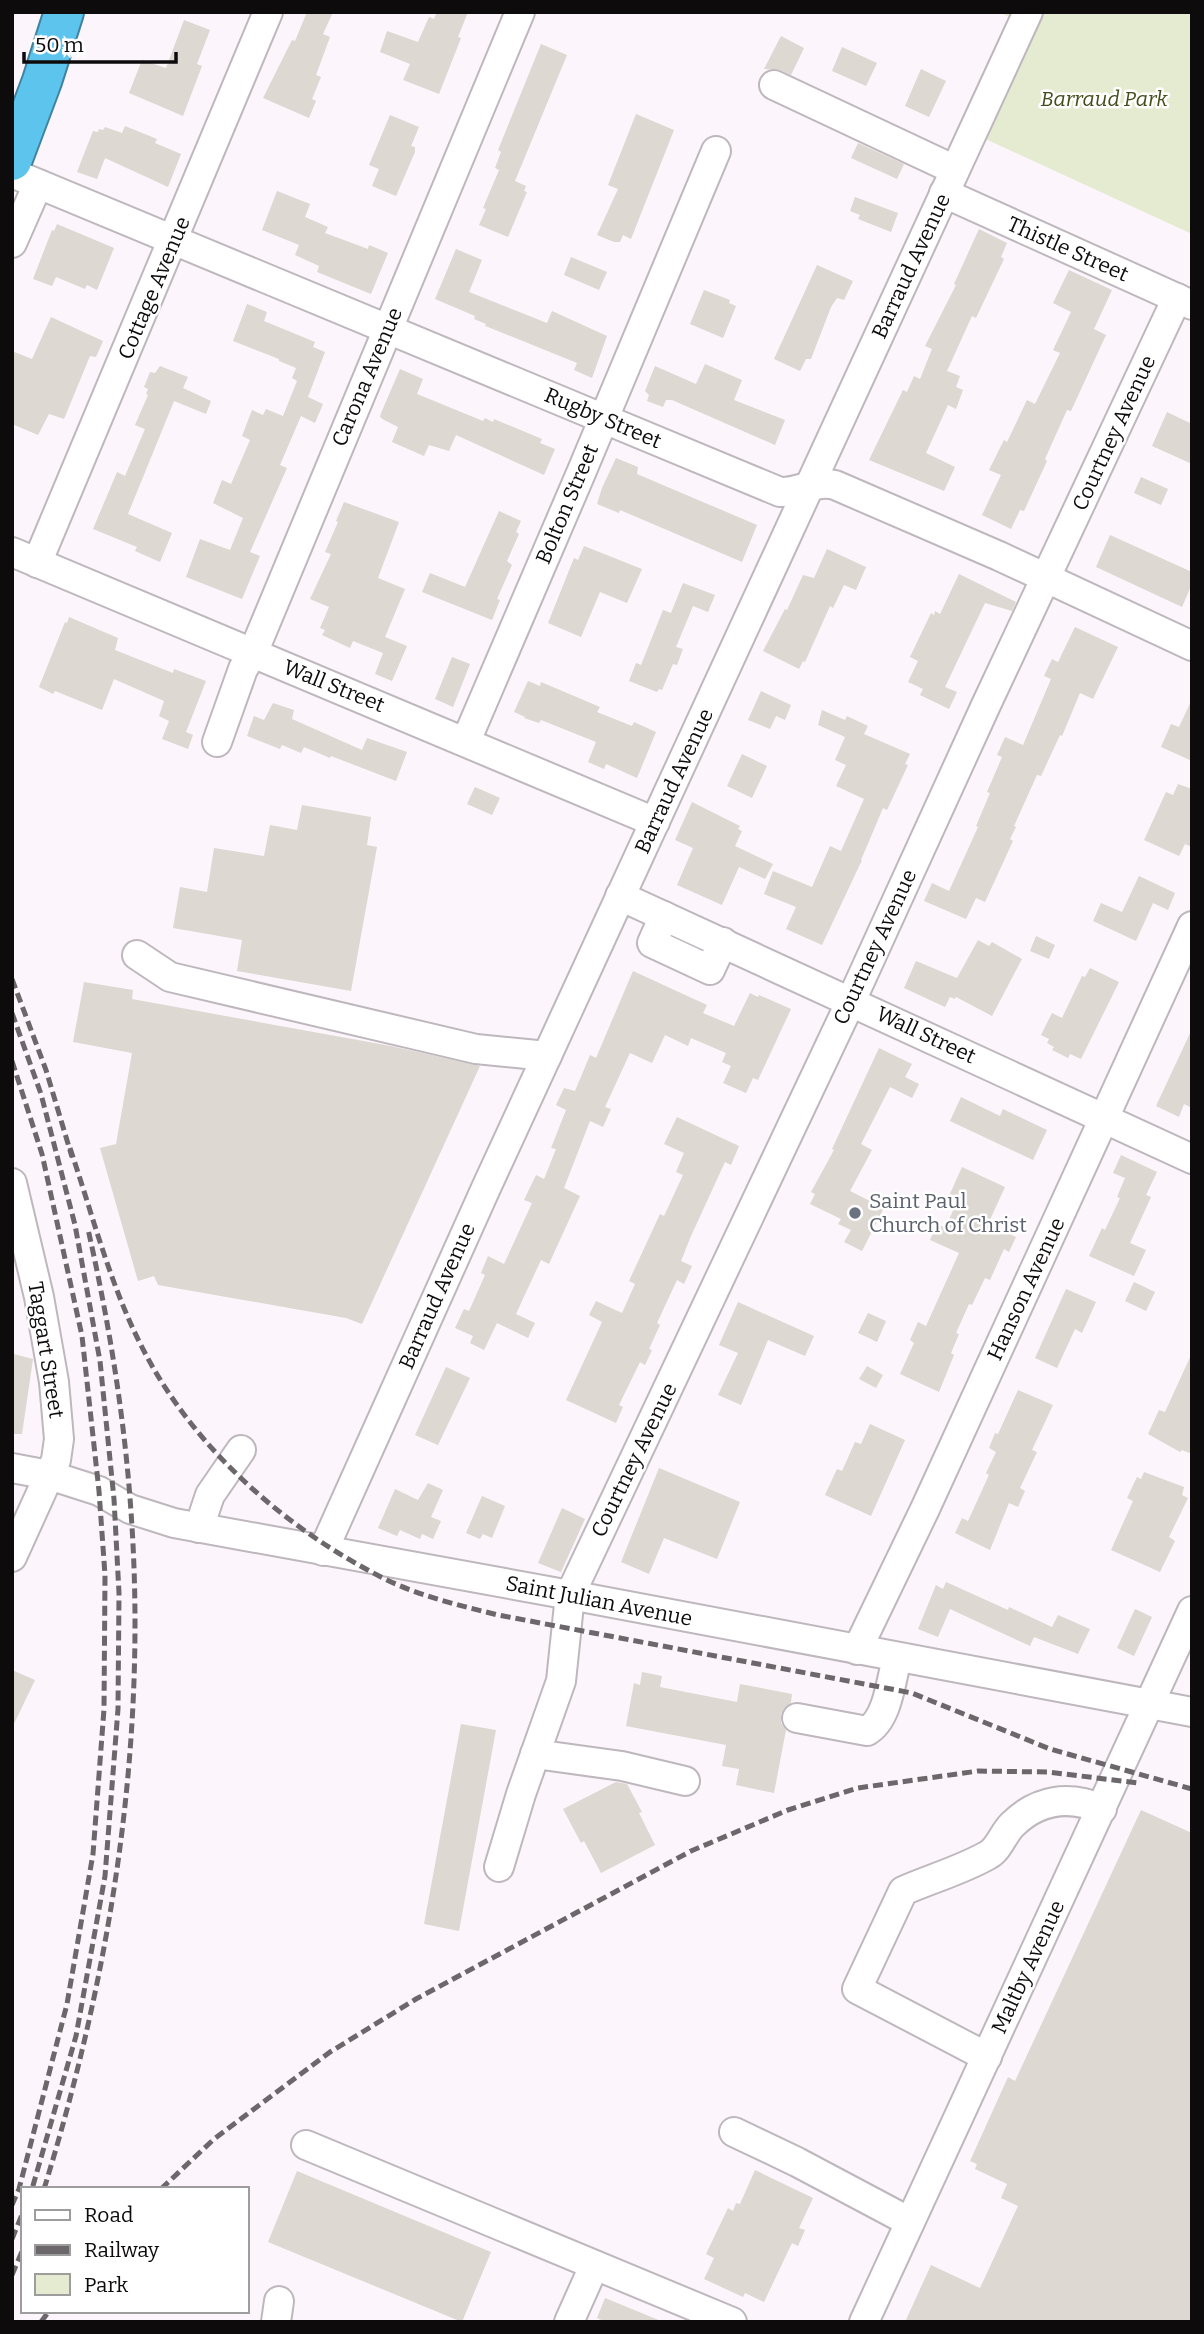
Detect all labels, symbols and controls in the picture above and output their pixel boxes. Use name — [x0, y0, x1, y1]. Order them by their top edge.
scale bar — [24, 21, 177, 65]
text: 50 m — [35, 32, 84, 58]
park label: Barraud Park — [1040, 86, 1168, 112]
street label: Barraud Avenue — [866, 189, 956, 343]
street label: Thistle Street — [1003, 211, 1133, 287]
street label: Cottage Avenue — [112, 213, 196, 363]
street label: Carona Avenue — [326, 304, 408, 450]
street label: Courtney Avenue — [1067, 351, 1161, 515]
street label: Rugby Street — [541, 382, 666, 454]
street label: Bolton Street — [530, 440, 604, 568]
street label: Wall Street — [280, 654, 389, 718]
street label: Barraud Avenue — [629, 704, 719, 858]
street label: Courtney Avenue — [828, 865, 922, 1029]
street label: Wall Street — [872, 1001, 980, 1070]
place label: Saint Paul Church of Christ — [869, 1188, 1027, 1238]
marker: Saint Paul Church of Christ — [847, 1205, 863, 1221]
street label: Hanson Avenue — [982, 1213, 1070, 1365]
street label: Barraud Avenue — [393, 1219, 481, 1373]
street label: Taggart Street — [22, 1280, 70, 1420]
street label: Courtney Avenue — [585, 1379, 683, 1541]
street label: Saint Julian Avenue — [504, 1570, 694, 1632]
street label: Maltby Avenue — [986, 1896, 1070, 2038]
legend — [21, 2187, 248, 2313]
text: Road — [84, 2202, 133, 2228]
text: Railway — [84, 2237, 160, 2263]
text: Park — [84, 2272, 128, 2298]

